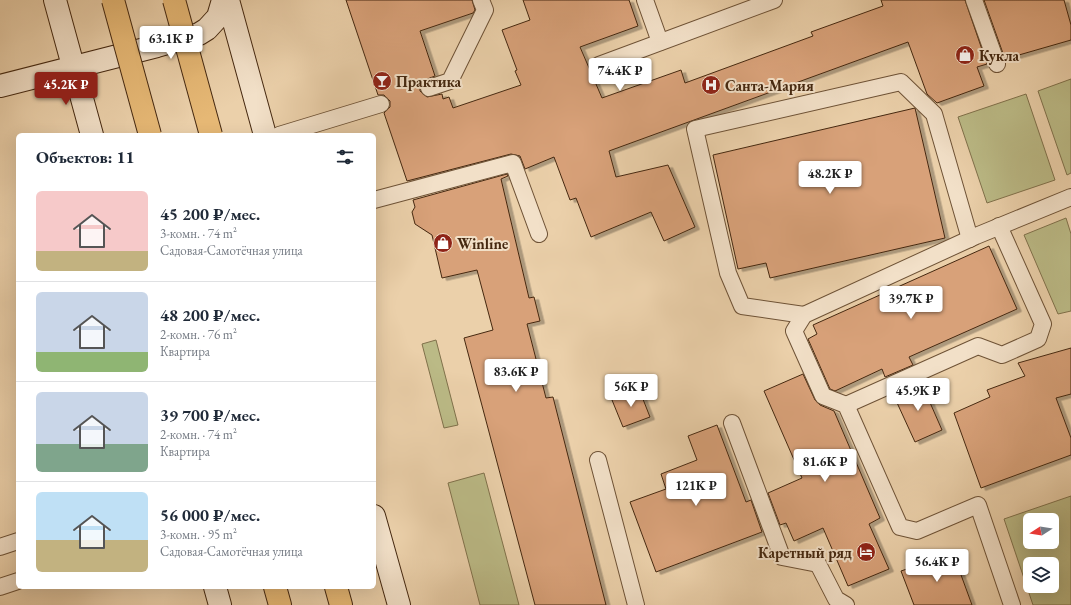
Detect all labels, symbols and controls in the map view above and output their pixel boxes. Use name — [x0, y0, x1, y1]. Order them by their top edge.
pin: 63.1K ₽ — [134, 26, 208, 60]
text: 63.1K ₽ — [149, 30, 193, 47]
shop icon: Кукла — [954, 44, 976, 66]
place label: Кукла — [979, 46, 1019, 65]
pin: 74.4K ₽ — [583, 58, 657, 92]
text: 74.4K ₽ — [598, 62, 642, 79]
bar icon: Практика — [371, 70, 393, 92]
pin: 45.2K ₽ — [29, 72, 103, 106]
place label: Практика — [396, 72, 462, 91]
hospital icon: Санта-Мария — [700, 74, 722, 96]
text: 45.2K ₽ — [44, 76, 88, 93]
place label: Санта-Мария — [725, 76, 814, 95]
text: Объектов: 11 — [36, 146, 135, 168]
icon: filters — [334, 146, 356, 168]
pin: 48.2K ₽ — [793, 161, 867, 195]
text: 48.2K ₽ — [808, 165, 852, 182]
text: 45 200 ₽/мес. — [160, 203, 260, 225]
icon: home — [68, 207, 116, 255]
text: 3-комн. · 74 m² — [160, 225, 237, 242]
shop icon: Winline — [432, 232, 454, 254]
place label: Winline — [457, 234, 508, 253]
text: Садовая-Самотёчная улица — [160, 242, 303, 259]
pin: 39.7K ₽ — [874, 286, 948, 320]
text: 39.7K ₽ — [889, 290, 933, 307]
text: 48 200 ₽/мес. — [160, 304, 260, 326]
icon: home — [68, 308, 116, 356]
text: 2-комн. · 76 m² — [160, 326, 237, 343]
text: Квартира — [160, 343, 210, 360]
pin: 83.6K ₽ — [479, 359, 553, 393]
text: 83.6K ₽ — [494, 363, 538, 380]
pin: 56K ₽ — [603, 374, 659, 408]
text: 56K ₽ — [614, 378, 648, 395]
pin: 45.9K ₽ — [881, 378, 955, 412]
text: 45.9K ₽ — [896, 382, 940, 399]
text: 39 700 ₽/мес. — [160, 404, 260, 426]
icon: home — [68, 408, 116, 456]
text: 2-комн. · 74 m² — [160, 426, 237, 443]
text: Квартира — [160, 443, 210, 460]
pin: 81.6K ₽ — [788, 449, 862, 483]
text: 81.6K ₽ — [803, 453, 847, 470]
pin: 121K ₽ — [663, 473, 729, 507]
text: 121K ₽ — [675, 477, 717, 494]
text: 56 000 ₽/мес. — [160, 504, 260, 526]
icon: home — [68, 508, 116, 556]
north arrow — [1023, 513, 1059, 549]
map controls — [1023, 513, 1059, 593]
text: 3-комн. · 95 m² — [160, 526, 237, 543]
hotel icon: Каретный ряд — [855, 541, 877, 563]
text: Садовая-Самотёчная улица — [160, 543, 303, 560]
place label: Каретный ряд — [758, 543, 852, 562]
pin: 56.4K ₽ — [900, 549, 974, 583]
text: 56.4K ₽ — [915, 553, 959, 570]
button: layers — [1023, 557, 1059, 593]

